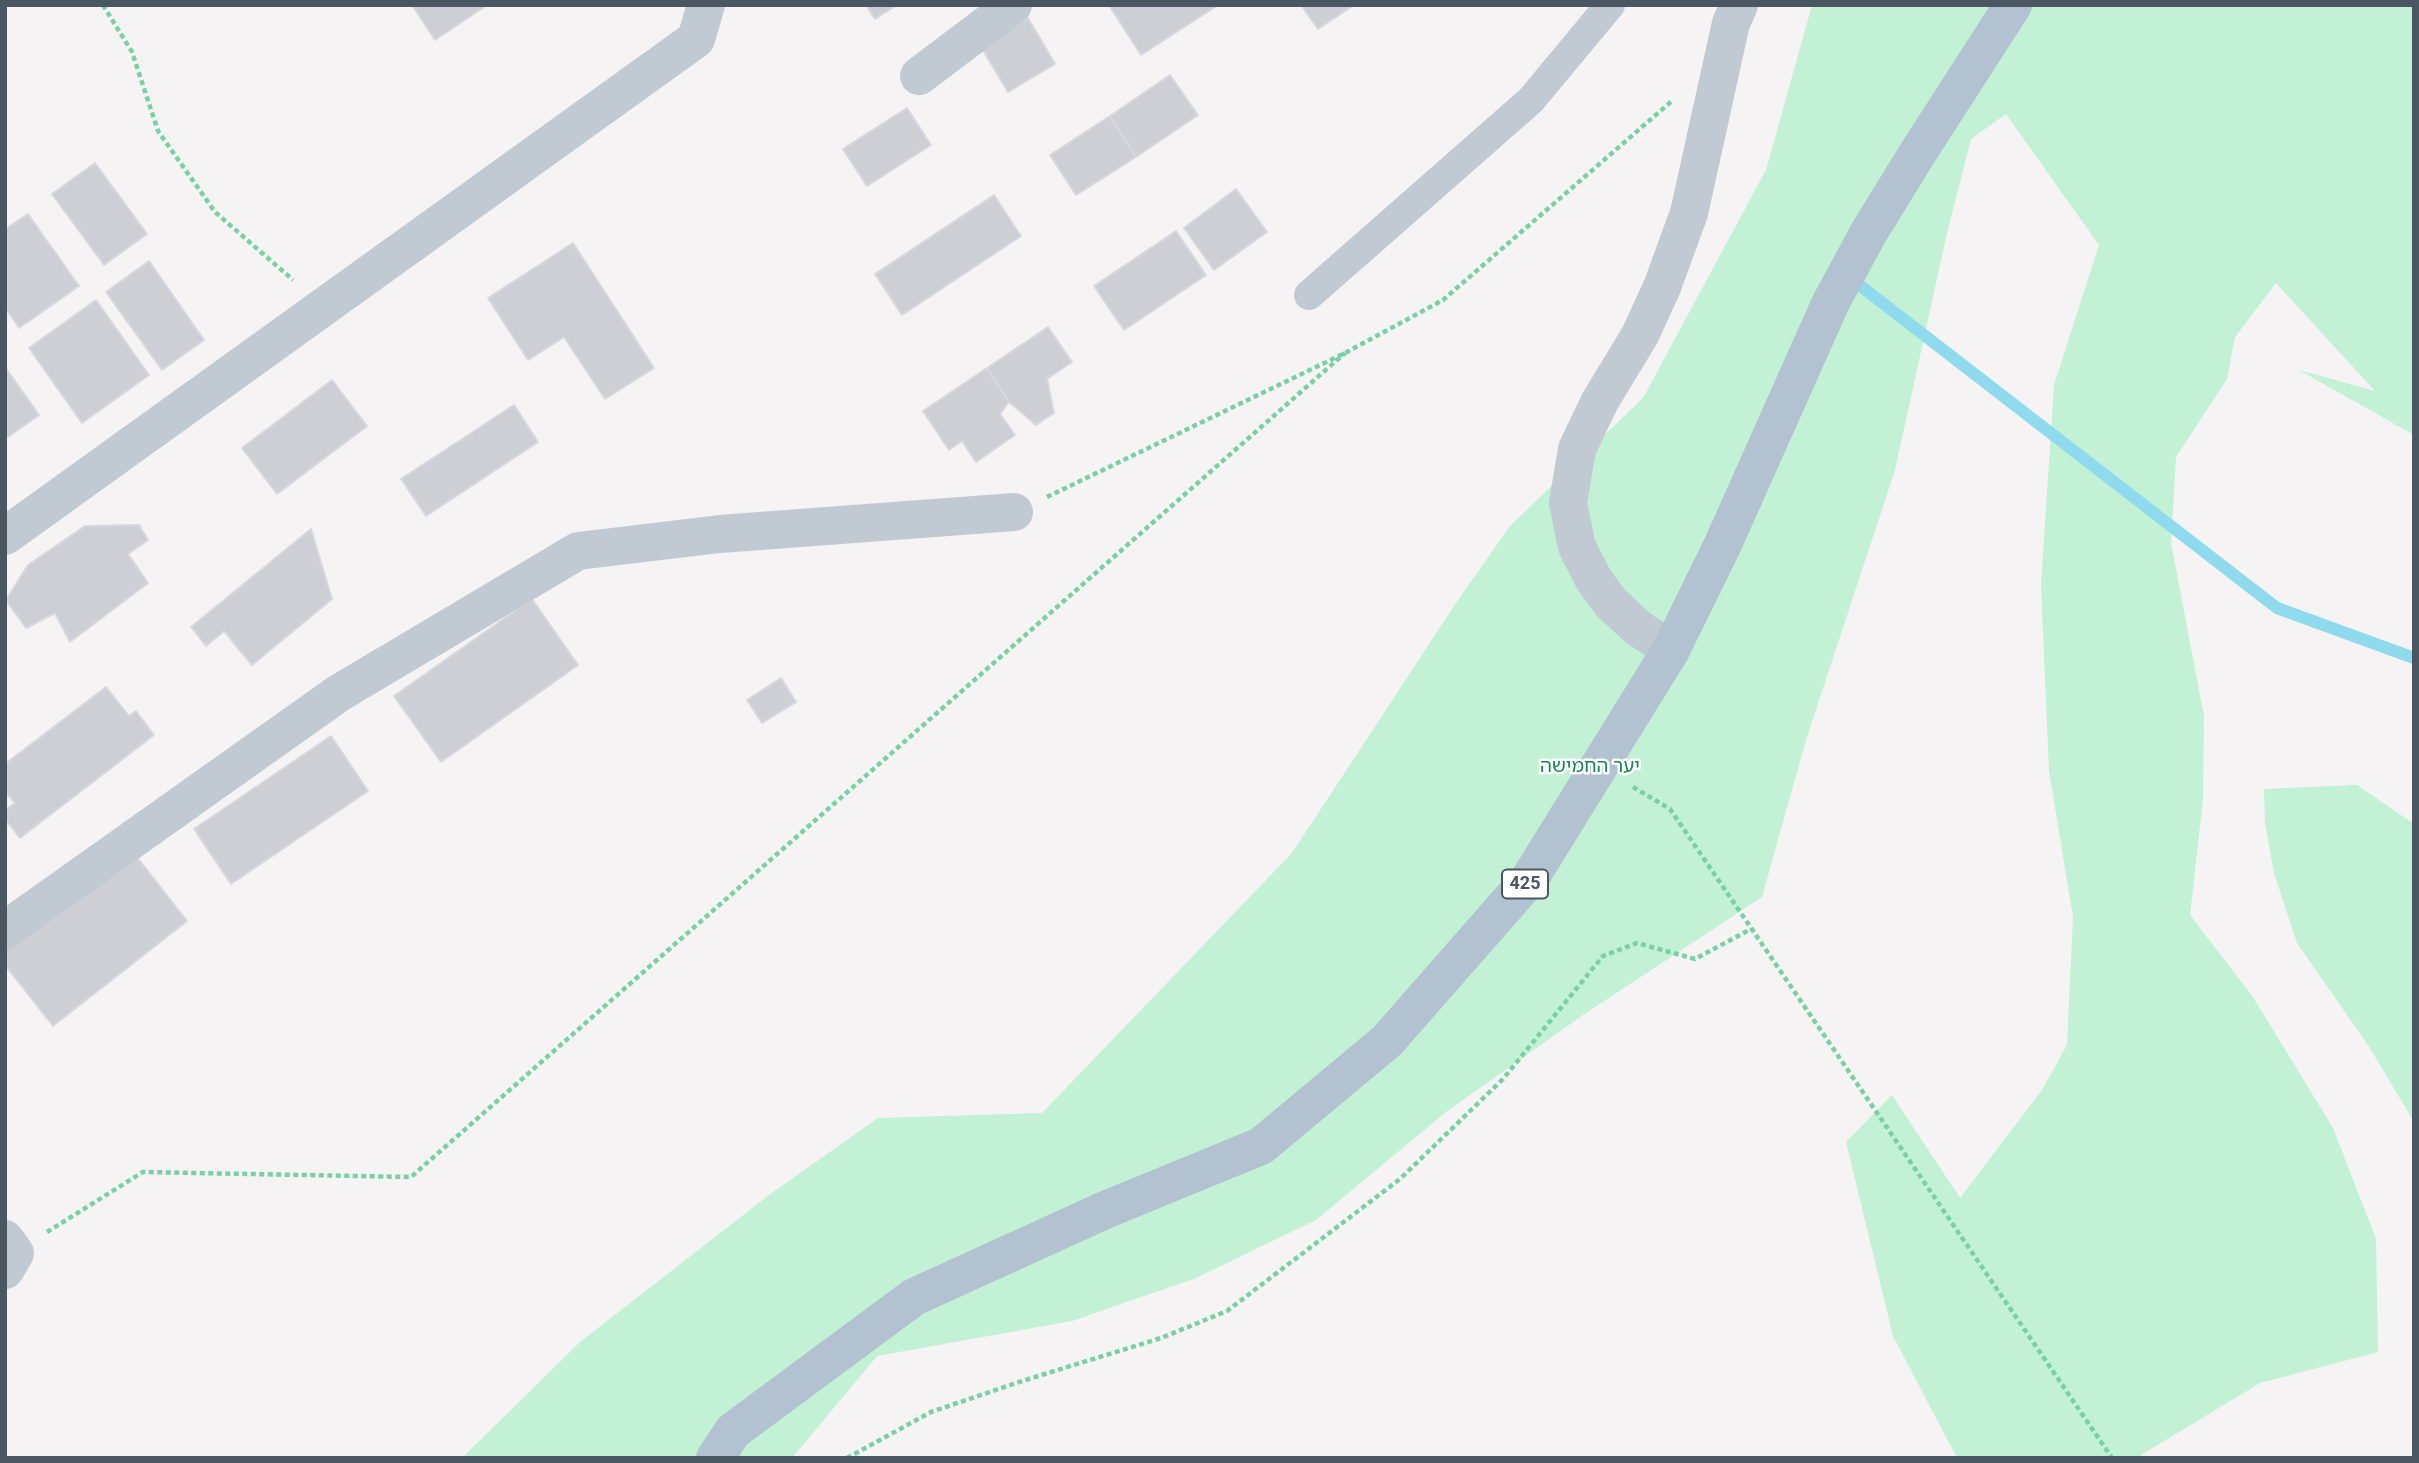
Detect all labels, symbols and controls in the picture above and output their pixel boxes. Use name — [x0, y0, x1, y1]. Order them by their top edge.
park label: יער החמישה — [1540, 756, 1640, 778]
road number: 425 — [1502, 870, 1548, 898]

